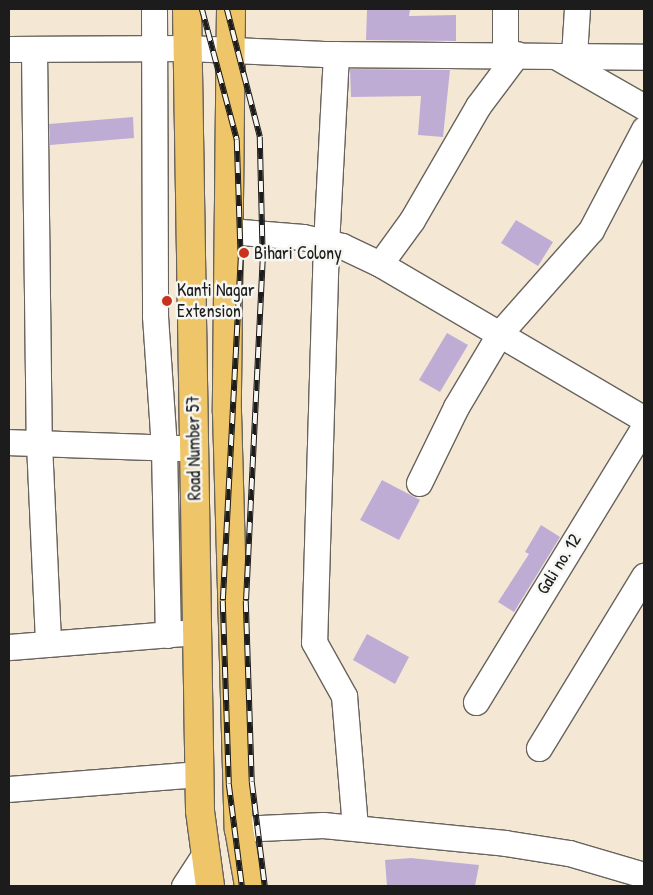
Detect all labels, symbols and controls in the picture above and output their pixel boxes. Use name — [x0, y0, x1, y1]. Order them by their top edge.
place label: Bihari Colony — [254, 242, 342, 264]
marker: Bihari Colony — [238, 247, 250, 259]
place label: Kanti Nagar Extension — [177, 280, 255, 322]
marker: Kanti Nagar Extension — [161, 295, 173, 307]
street label: Road Number 57 — [182, 395, 206, 501]
street label: Gali no. 12 — [532, 530, 586, 598]

